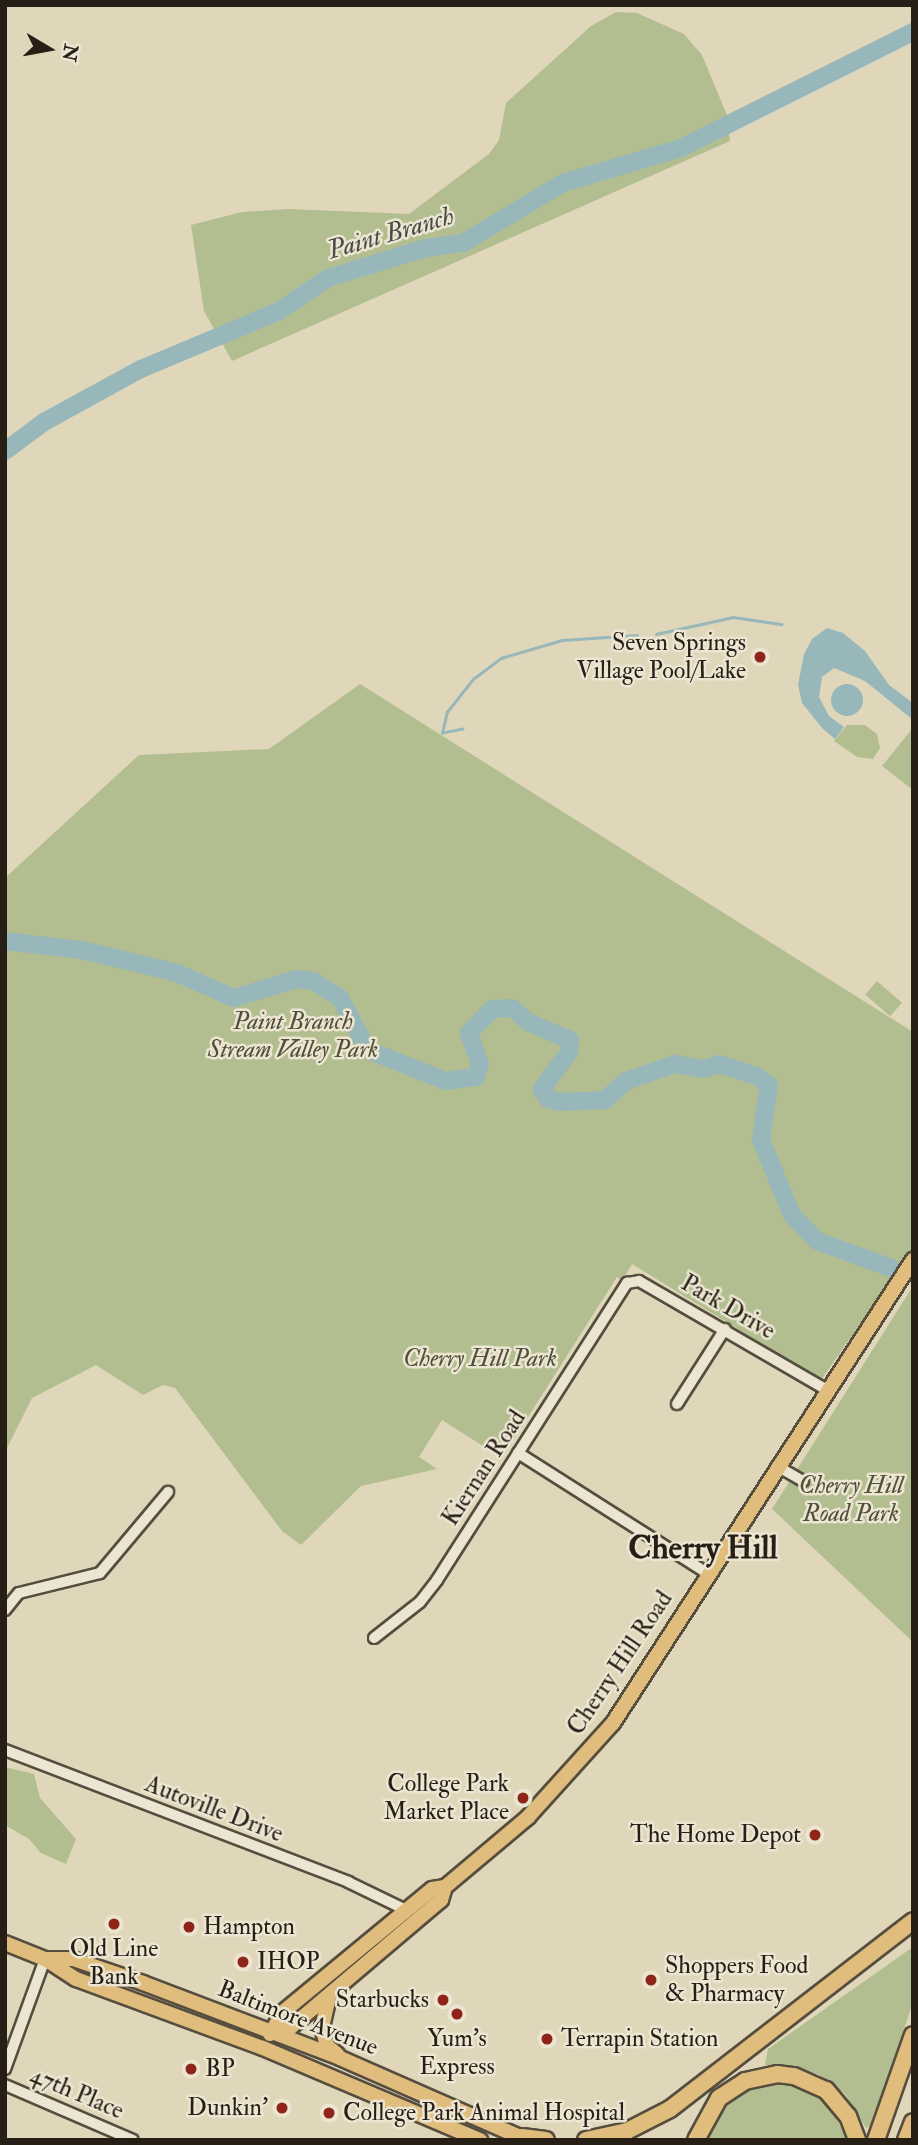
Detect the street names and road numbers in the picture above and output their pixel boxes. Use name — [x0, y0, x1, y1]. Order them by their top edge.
street label: Park Drive — [676, 1269, 780, 1345]
street label: Kiernan Road — [436, 1405, 532, 1531]
street label: Cherry Hill Road — [561, 1586, 679, 1740]
street label: Autoville Drive — [141, 1769, 287, 1849]
street label: Baltimore Avenue — [214, 1974, 382, 2062]
street label: 47th Place — [26, 2060, 128, 2126]

